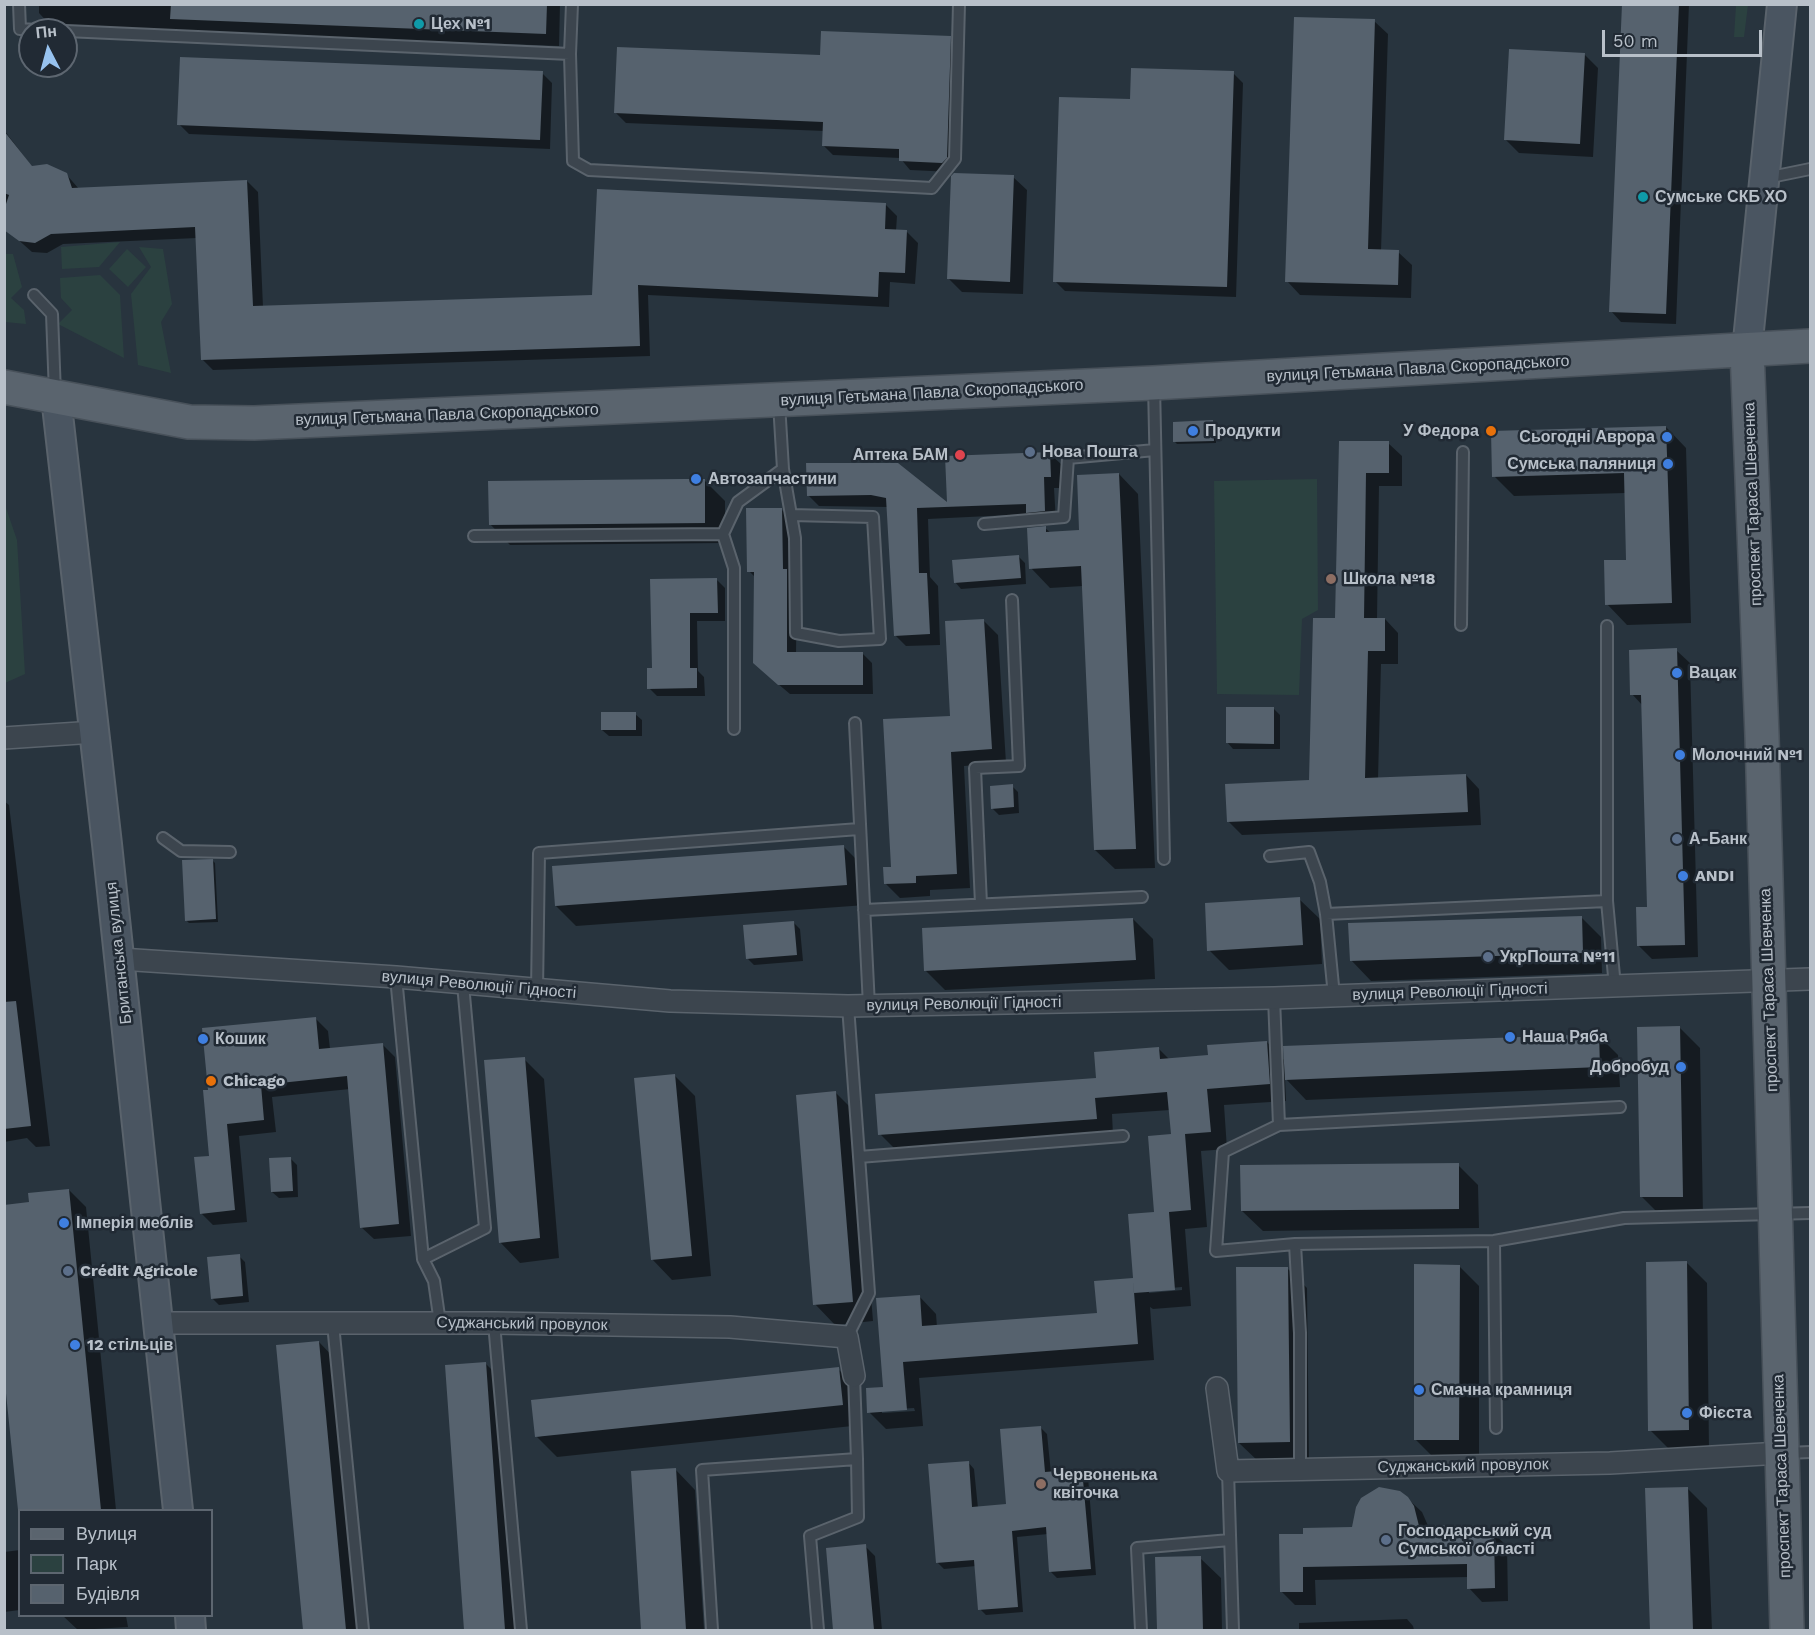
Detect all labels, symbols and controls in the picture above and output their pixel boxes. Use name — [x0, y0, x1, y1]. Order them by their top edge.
place label: Цех №1 — [431, 14, 491, 34]
marker: Цех №1 — [412, 17, 426, 31]
north arrow — [18, 18, 78, 78]
scale bar — [1605, 18, 1766, 56]
text: Пн — [35, 21, 58, 42]
text: 50 m — [1613, 30, 1658, 51]
place label: Сумське СКБ ХО — [1655, 187, 1787, 207]
marker: Сумське СКБ ХО — [1636, 190, 1650, 204]
street label: вулиця Гетьмана Павла Скоропадського — [1266, 351, 1570, 387]
street label: вулиця Гетьмана Павла Скоропадського — [780, 375, 1084, 411]
street label: вулиця Гетьмана Павла Скоропадського — [295, 400, 599, 430]
street label: проспект Тараса Шевченка — [1740, 402, 1766, 606]
place label: Продукти — [1205, 421, 1281, 441]
place label: У Федора — [1403, 421, 1479, 441]
marker: Продукти — [1186, 424, 1200, 438]
marker: У Федора — [1484, 424, 1498, 438]
place label: Сьогодні Аврора — [1519, 427, 1655, 447]
marker: Сьогодні Аврора — [1660, 430, 1674, 444]
place label: Нова Пошта — [1042, 442, 1138, 462]
place label: Аптека БАМ — [853, 445, 948, 465]
marker: Нова Пошта — [1023, 445, 1037, 459]
marker: Аптека БАМ — [953, 448, 967, 462]
place label: Сумська паляниця — [1507, 454, 1656, 474]
marker: Сумська паляниця — [1661, 457, 1675, 471]
place label: Автозапчастини — [708, 469, 837, 489]
marker: Автозапчастини — [689, 472, 703, 486]
place label: Школа №18 — [1343, 569, 1435, 589]
marker: Школа №18 — [1324, 572, 1338, 586]
place label: Вацак — [1689, 663, 1736, 683]
marker: Вацак — [1670, 666, 1684, 680]
place label: Молочний №1 — [1692, 745, 1803, 765]
marker: Молочний №1 — [1673, 748, 1687, 762]
place label: А-Банк — [1689, 829, 1747, 849]
marker: А-Банк — [1670, 832, 1684, 846]
place label: ANDI — [1695, 866, 1734, 886]
marker: ANDI — [1676, 869, 1690, 883]
street label: Британська вулиця — [102, 881, 136, 1025]
street label: проспект Тараса Шевченка — [1756, 888, 1782, 1092]
place label: УкрПошта №11 — [1500, 947, 1615, 967]
marker: УкрПошта №11 — [1481, 950, 1495, 964]
street label: вулиця Революції Гідності — [381, 967, 577, 1003]
street label: вулиця Революції Гідності — [1352, 979, 1548, 1005]
street label: вулиця Революції Гідності — [866, 993, 1062, 1015]
place label: Наша Ряба — [1522, 1027, 1608, 1047]
place label: Кошик — [215, 1029, 266, 1049]
marker: Наша Ряба — [1503, 1030, 1517, 1044]
marker: Кошик — [196, 1032, 210, 1046]
place label: Добробуд — [1590, 1057, 1669, 1077]
marker: Добробуд — [1674, 1060, 1688, 1074]
place label: Chicago — [223, 1071, 285, 1091]
marker: Chicago — [204, 1074, 218, 1088]
place label: Імперія меблів — [76, 1213, 193, 1233]
marker: Імперія меблів — [57, 1216, 71, 1230]
place label: Crédit Agricole — [80, 1261, 198, 1281]
marker: Crédit Agricole — [61, 1264, 75, 1278]
street label: Суджанський провулок — [436, 1313, 608, 1335]
place label: 12 стільців — [87, 1335, 173, 1355]
marker: 12 стільців — [68, 1338, 82, 1352]
street label: проспект Тараса Шевченка — [1769, 1374, 1795, 1578]
place label: Смачна крамниця — [1431, 1380, 1572, 1400]
marker: Смачна крамниця — [1412, 1383, 1426, 1397]
place label: Фієста — [1699, 1403, 1752, 1423]
marker: Фієста — [1680, 1406, 1694, 1420]
street label: Суджанський провулок — [1377, 1455, 1549, 1477]
place label: Червоненька квіточка — [1053, 1465, 1157, 1503]
marker: Червоненька квіточка — [1034, 1477, 1048, 1491]
legend — [18, 1509, 213, 1617]
place label: Господарський суд Сумської області — [1398, 1521, 1551, 1559]
text: Вулиця — [76, 1523, 137, 1544]
marker: Господарський суд Сумської області — [1379, 1533, 1393, 1547]
text: Парк — [76, 1553, 117, 1574]
text: Будівля — [76, 1583, 140, 1604]

